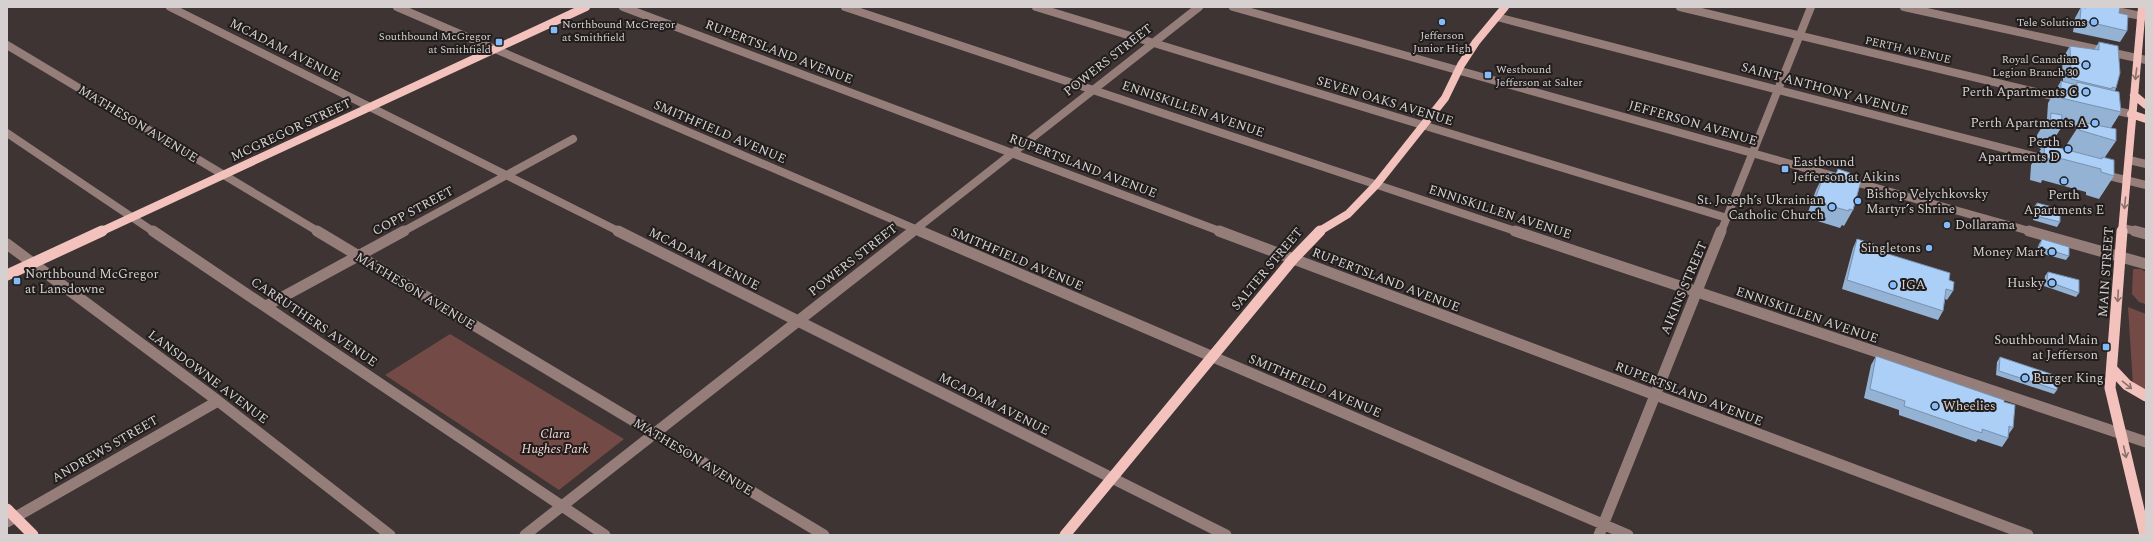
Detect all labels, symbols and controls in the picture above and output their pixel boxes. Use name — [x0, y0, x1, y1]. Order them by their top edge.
street label: MCADAM AVENUE — [226, 13, 344, 87]
place label: Tele Solutions — [2017, 14, 2086, 31]
street label: RUPERTSLAND AVENUE — [702, 15, 856, 89]
place label: Northbound McGregor at Smithfield — [562, 16, 676, 46]
marker: Jefferson Junior High — [1437, 17, 1447, 27]
marker: Tele Solutions — [2089, 17, 2099, 27]
street label: POWERS STREET — [1059, 19, 1157, 101]
marker: Northbound McGregor at Smithfield — [549, 25, 559, 35]
place label: Jefferson Junior High — [1413, 27, 1471, 57]
place label: Southbound McGregor at Smithfield — [379, 28, 492, 58]
street label: PERTH AVENUE — [1863, 32, 1953, 68]
marker: Southbound McGregor at Smithfield — [494, 37, 504, 47]
place label: Royal Canadian Legion Branch 30 — [1992, 51, 2078, 81]
street label: SAINT ANTHONY AVENUE — [1739, 57, 1911, 121]
marker: Royal Canadian Legion Branch 30 — [2081, 60, 2091, 70]
place label: Westbound Jefferson at Salter — [1496, 61, 1583, 91]
one-way arrow — [2132, 67, 2140, 80]
marker: Westbound Jefferson at Salter — [1483, 70, 1493, 80]
street label: SEVEN OAKS AVENUE — [1314, 71, 1456, 131]
street label: ENNISKILLEN AVENUE — [1119, 75, 1267, 143]
street label: MATHESON AVENUE — [74, 80, 202, 168]
place label: Perth Apartments C — [1962, 82, 2078, 102]
marker: Perth Apartments C — [2081, 87, 2091, 97]
street label: MCGREGOR STREET — [227, 93, 355, 167]
street label: SMITHFIELD AVENUE — [650, 95, 790, 169]
street label: JEFFERSON AVENUE — [1626, 95, 1760, 151]
place label: Perth Apartments A — [1970, 113, 2087, 133]
marker: Perth Apartments A — [2090, 118, 2100, 128]
street label: RUPERTSLAND AVENUE — [1006, 129, 1160, 203]
place label: Perth Apartments D — [1978, 132, 2060, 167]
marker: Perth Apartments D — [2063, 144, 2073, 154]
place label: Eastbound Jefferson at Aikins — [1793, 152, 1900, 187]
marker: Eastbound Jefferson at Aikins — [1780, 164, 1790, 174]
marker: Perth Apartments E — [2059, 176, 2069, 186]
street label: ENNISKILLEN AVENUE — [1426, 179, 1574, 245]
street label: COPP STREET — [369, 181, 458, 241]
place label: Bishop Velychkovsky Martyr’s Shrine — [1866, 184, 1989, 219]
place label: Perth Apartments E — [2024, 185, 2104, 220]
place label: St. Joseph’s Ukrainian Catholic Church — [1697, 190, 1824, 225]
marker: Bishop Velychkovsky Martyr’s Shrine — [1853, 196, 1863, 206]
one-way arrow — [2122, 196, 2129, 209]
marker: St. Joseph’s Ukrainian Catholic Church — [1827, 202, 1837, 212]
place label: Dollarama — [1955, 215, 2016, 235]
street label: POWERS STREET — [804, 219, 902, 301]
marker: Dollarama — [1942, 220, 1952, 230]
street label: MCADAM AVENUE — [645, 222, 763, 296]
street label: SMITHFIELD AVENUE — [947, 222, 1087, 296]
street label: SALTER STREET — [1226, 223, 1308, 315]
street label: MAIN STREET — [2093, 226, 2119, 318]
street label: AIKINS STREET — [1655, 238, 1713, 338]
place label: Singletons — [1861, 238, 1921, 258]
place label: Money Mart — [1973, 242, 2044, 262]
street label: RUPERTSLAND AVENUE — [1309, 243, 1463, 317]
marker: Singletons — [1924, 243, 1934, 253]
street label: MATHESON AVENUE — [351, 247, 479, 335]
marker: Money Mart — [2047, 247, 2057, 257]
place label: Northbound McGregor at Lansdowne — [25, 264, 159, 299]
street label: CARRUTHERS AVENUE — [247, 272, 381, 372]
place label: Husky — [2007, 273, 2045, 293]
place label: IGA — [1901, 275, 1926, 295]
marker: Northbound McGregor at Lansdowne — [12, 276, 22, 286]
marker: Husky — [2047, 278, 2057, 288]
marker: IGA — [1888, 280, 1898, 290]
street label: ENNISKILLEN AVENUE — [1733, 281, 1881, 349]
one-way arrow — [2114, 289, 2121, 302]
street label: LANSDOWNE AVENUE — [144, 325, 272, 429]
place label: Southbound Main at Jefferson — [1994, 330, 2098, 365]
marker: Southbound Main at Jefferson — [2101, 342, 2111, 352]
street label: SMITHFIELD AVENUE — [1245, 349, 1385, 423]
street label: RUPERTSLAND AVENUE — [1612, 357, 1766, 431]
street label: MCADAM AVENUE — [935, 367, 1053, 441]
place label: Burger King — [2033, 368, 2104, 388]
marker: Burger King — [2020, 373, 2030, 383]
one-way arrow — [2122, 381, 2133, 389]
place label: Wheelies — [1943, 396, 1996, 416]
marker: Wheelies — [1930, 401, 1940, 411]
street label: ANDREWS STREET — [48, 410, 162, 488]
street label: MATHESON AVENUE — [629, 413, 757, 501]
park label: Clara Hughes Park — [521, 424, 589, 459]
one-way arrow — [2122, 445, 2130, 458]

